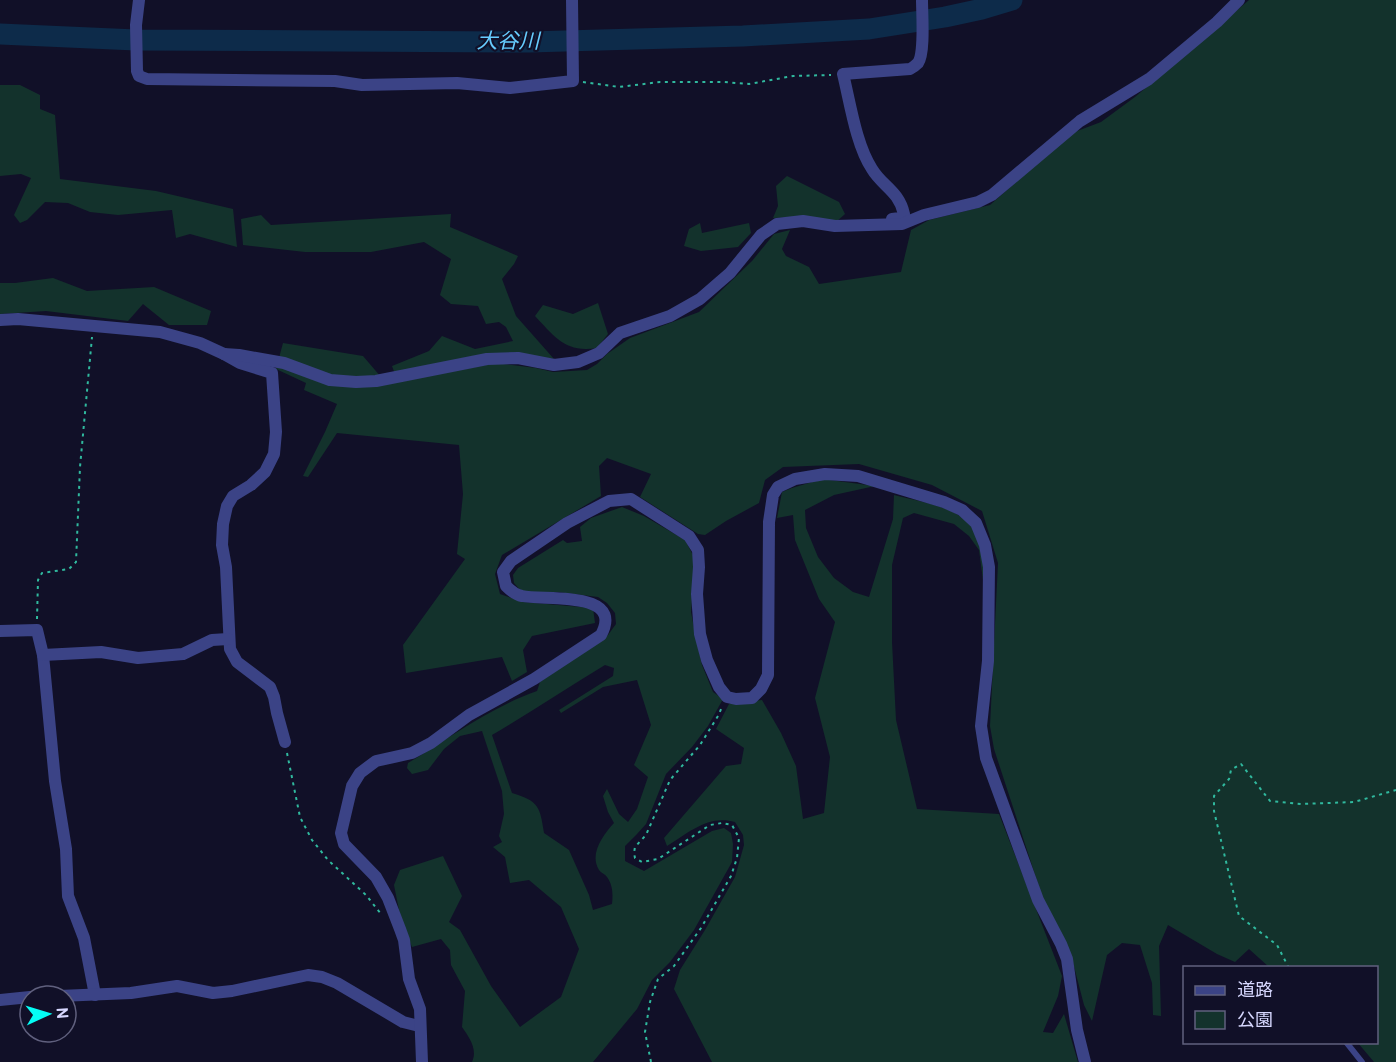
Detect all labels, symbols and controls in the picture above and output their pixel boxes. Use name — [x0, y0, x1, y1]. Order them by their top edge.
water label: 大谷川 — [477, 29, 541, 56]
legend — [1183, 966, 1378, 1044]
text: 道路 — [1237, 980, 1273, 1003]
north arrow — [18, 984, 78, 1044]
text: N — [51, 1007, 71, 1020]
text: 公園 — [1237, 1010, 1273, 1033]

